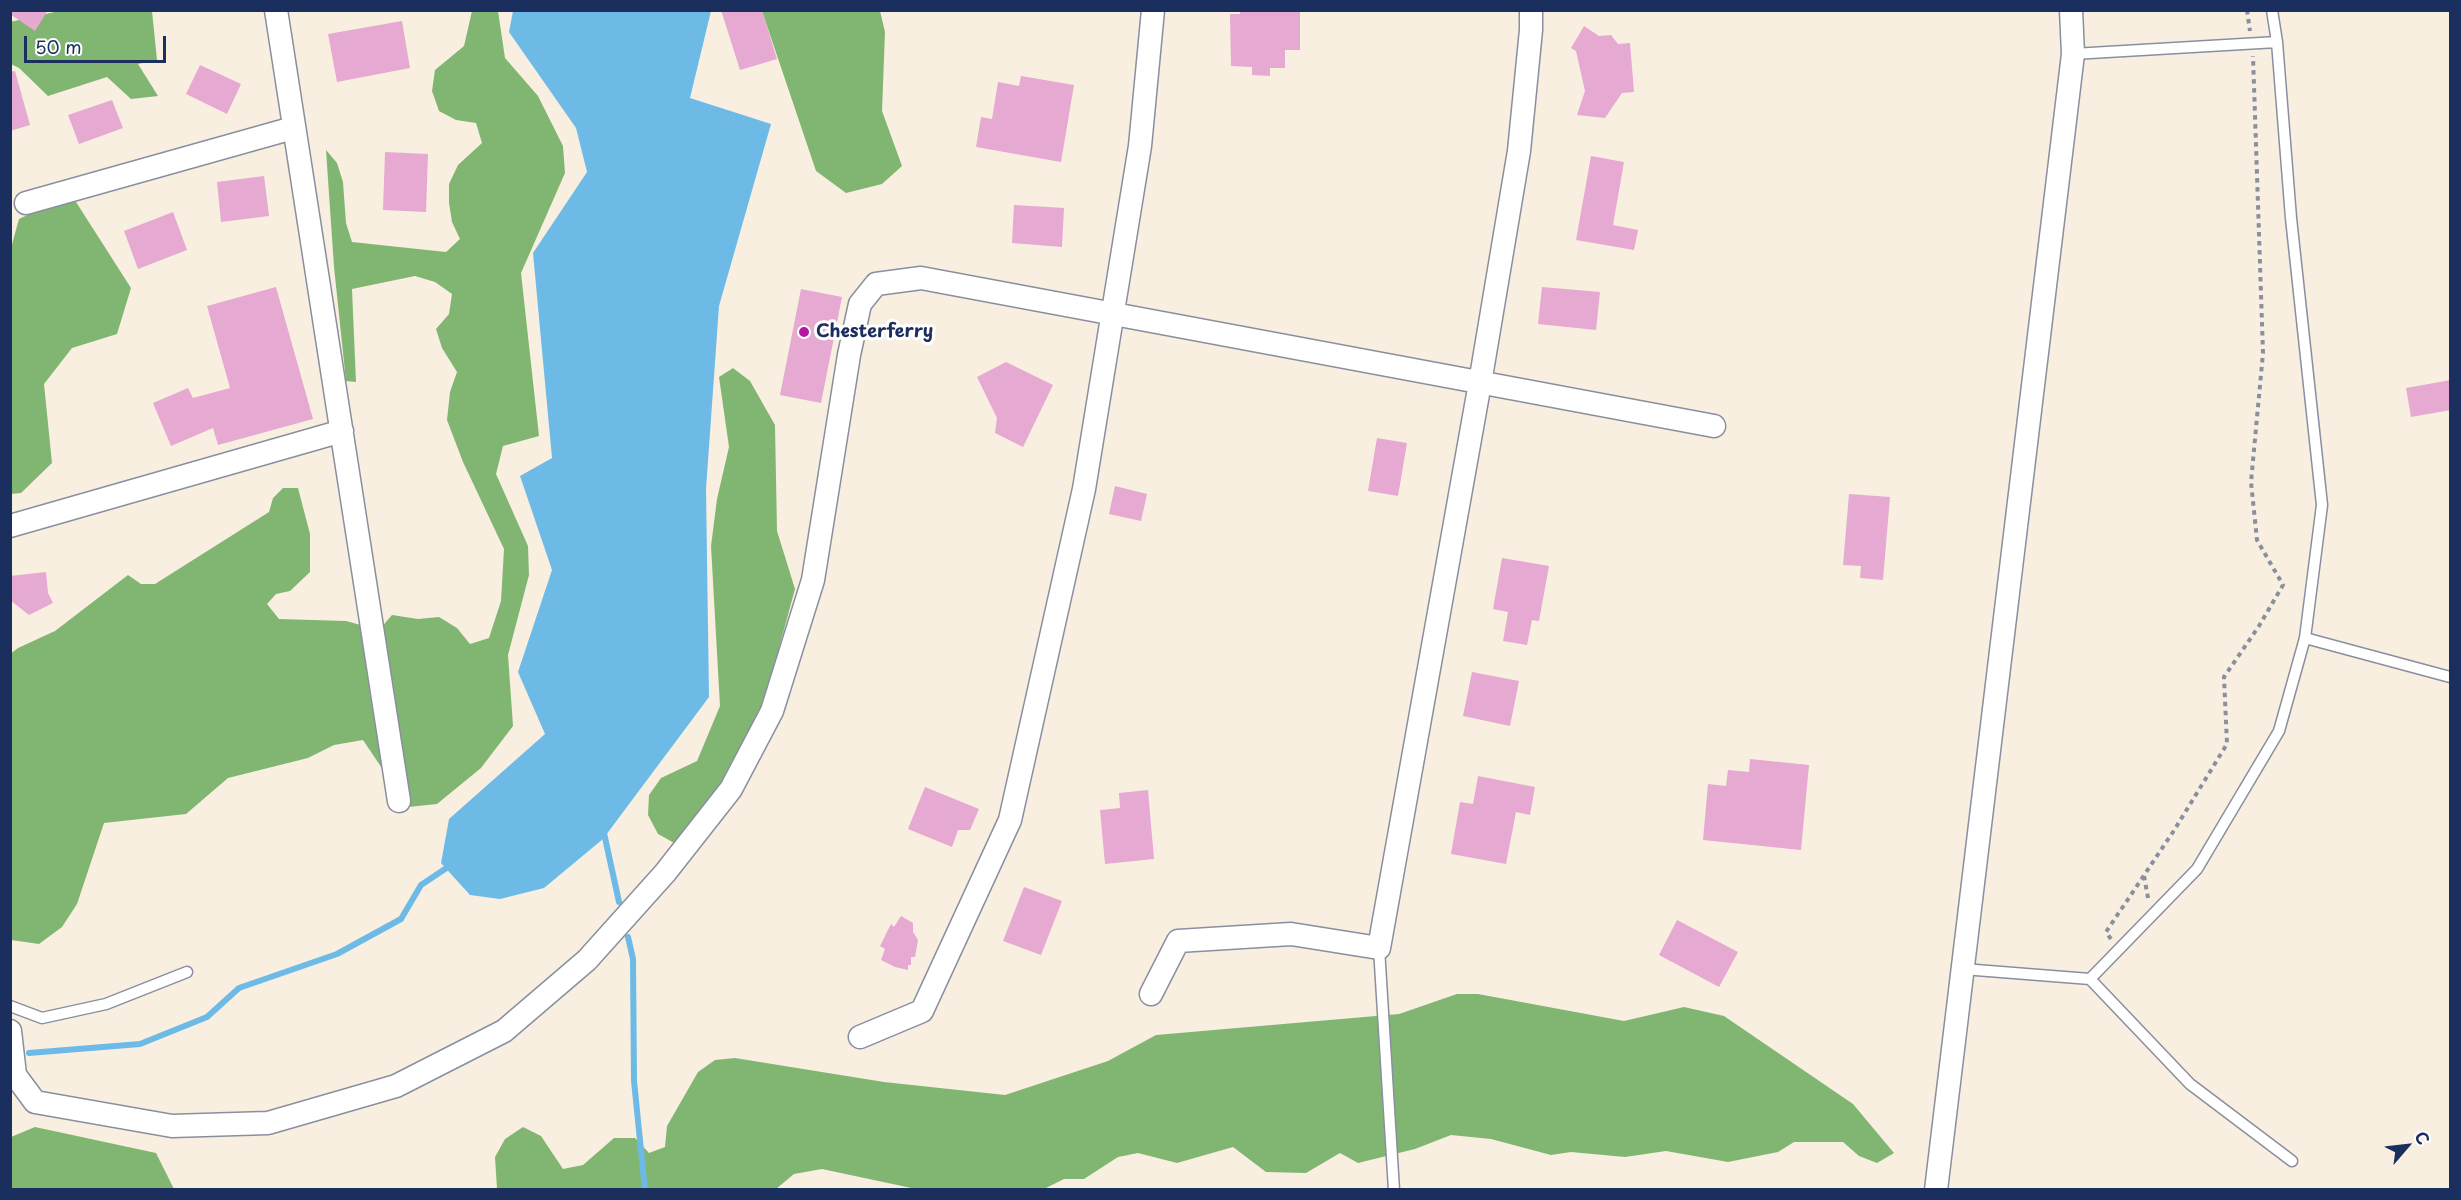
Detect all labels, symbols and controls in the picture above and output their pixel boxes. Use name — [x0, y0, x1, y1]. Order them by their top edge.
scale bar — [27, 24, 170, 62]
text: 50 m — [35, 33, 82, 60]
place label: Chesterferry — [816, 321, 933, 343]
marker: Chesterferry — [797, 325, 811, 339]
north arrow — [2377, 1116, 2437, 1176]
text: С — [2409, 1127, 2436, 1148]

